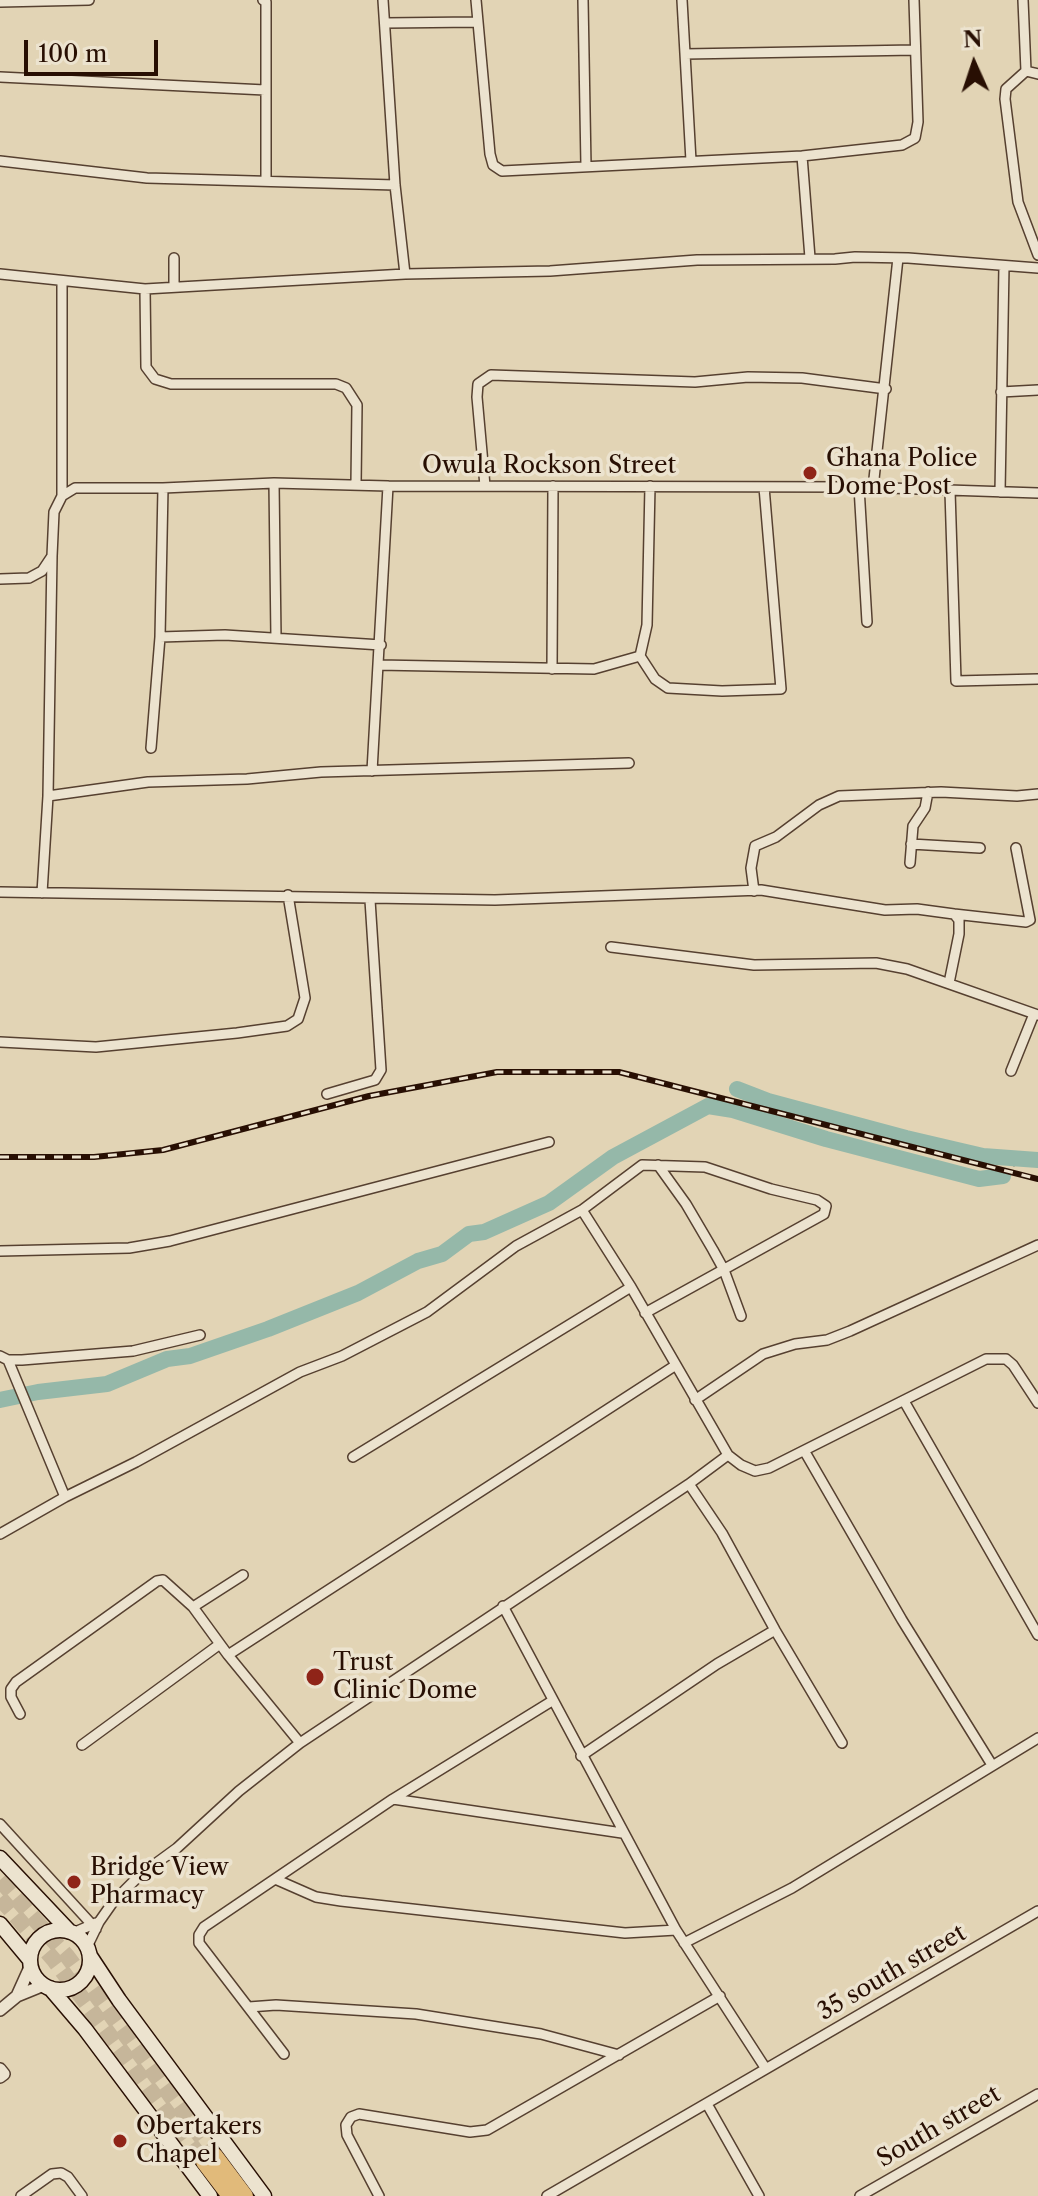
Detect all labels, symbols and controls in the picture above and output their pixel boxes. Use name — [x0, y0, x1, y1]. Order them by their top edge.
scale bar — [28, 24, 162, 74]
north arrow — [934, 24, 1014, 104]
text: N — [962, 26, 983, 54]
text: 100 m — [38, 39, 107, 68]
place label: Ghana Police Dome Post — [826, 445, 978, 501]
street label: Owula Rockson Street — [422, 452, 676, 480]
marker: Ghana Police Dome Post — [801, 464, 819, 482]
place label: Trust Clinic Dome — [333, 1649, 477, 1705]
marker: Trust Clinic Dome — [304, 1666, 326, 1688]
place label: Bridge View Pharmacy — [90, 1854, 229, 1910]
marker: Bridge View Pharmacy — [65, 1873, 83, 1891]
street label: 35 south street — [813, 1919, 971, 2027]
street label: South street — [872, 2080, 1006, 2174]
place label: Obertakers Chapel — [136, 2113, 262, 2169]
marker: Obertakers Chapel — [111, 2132, 129, 2150]

